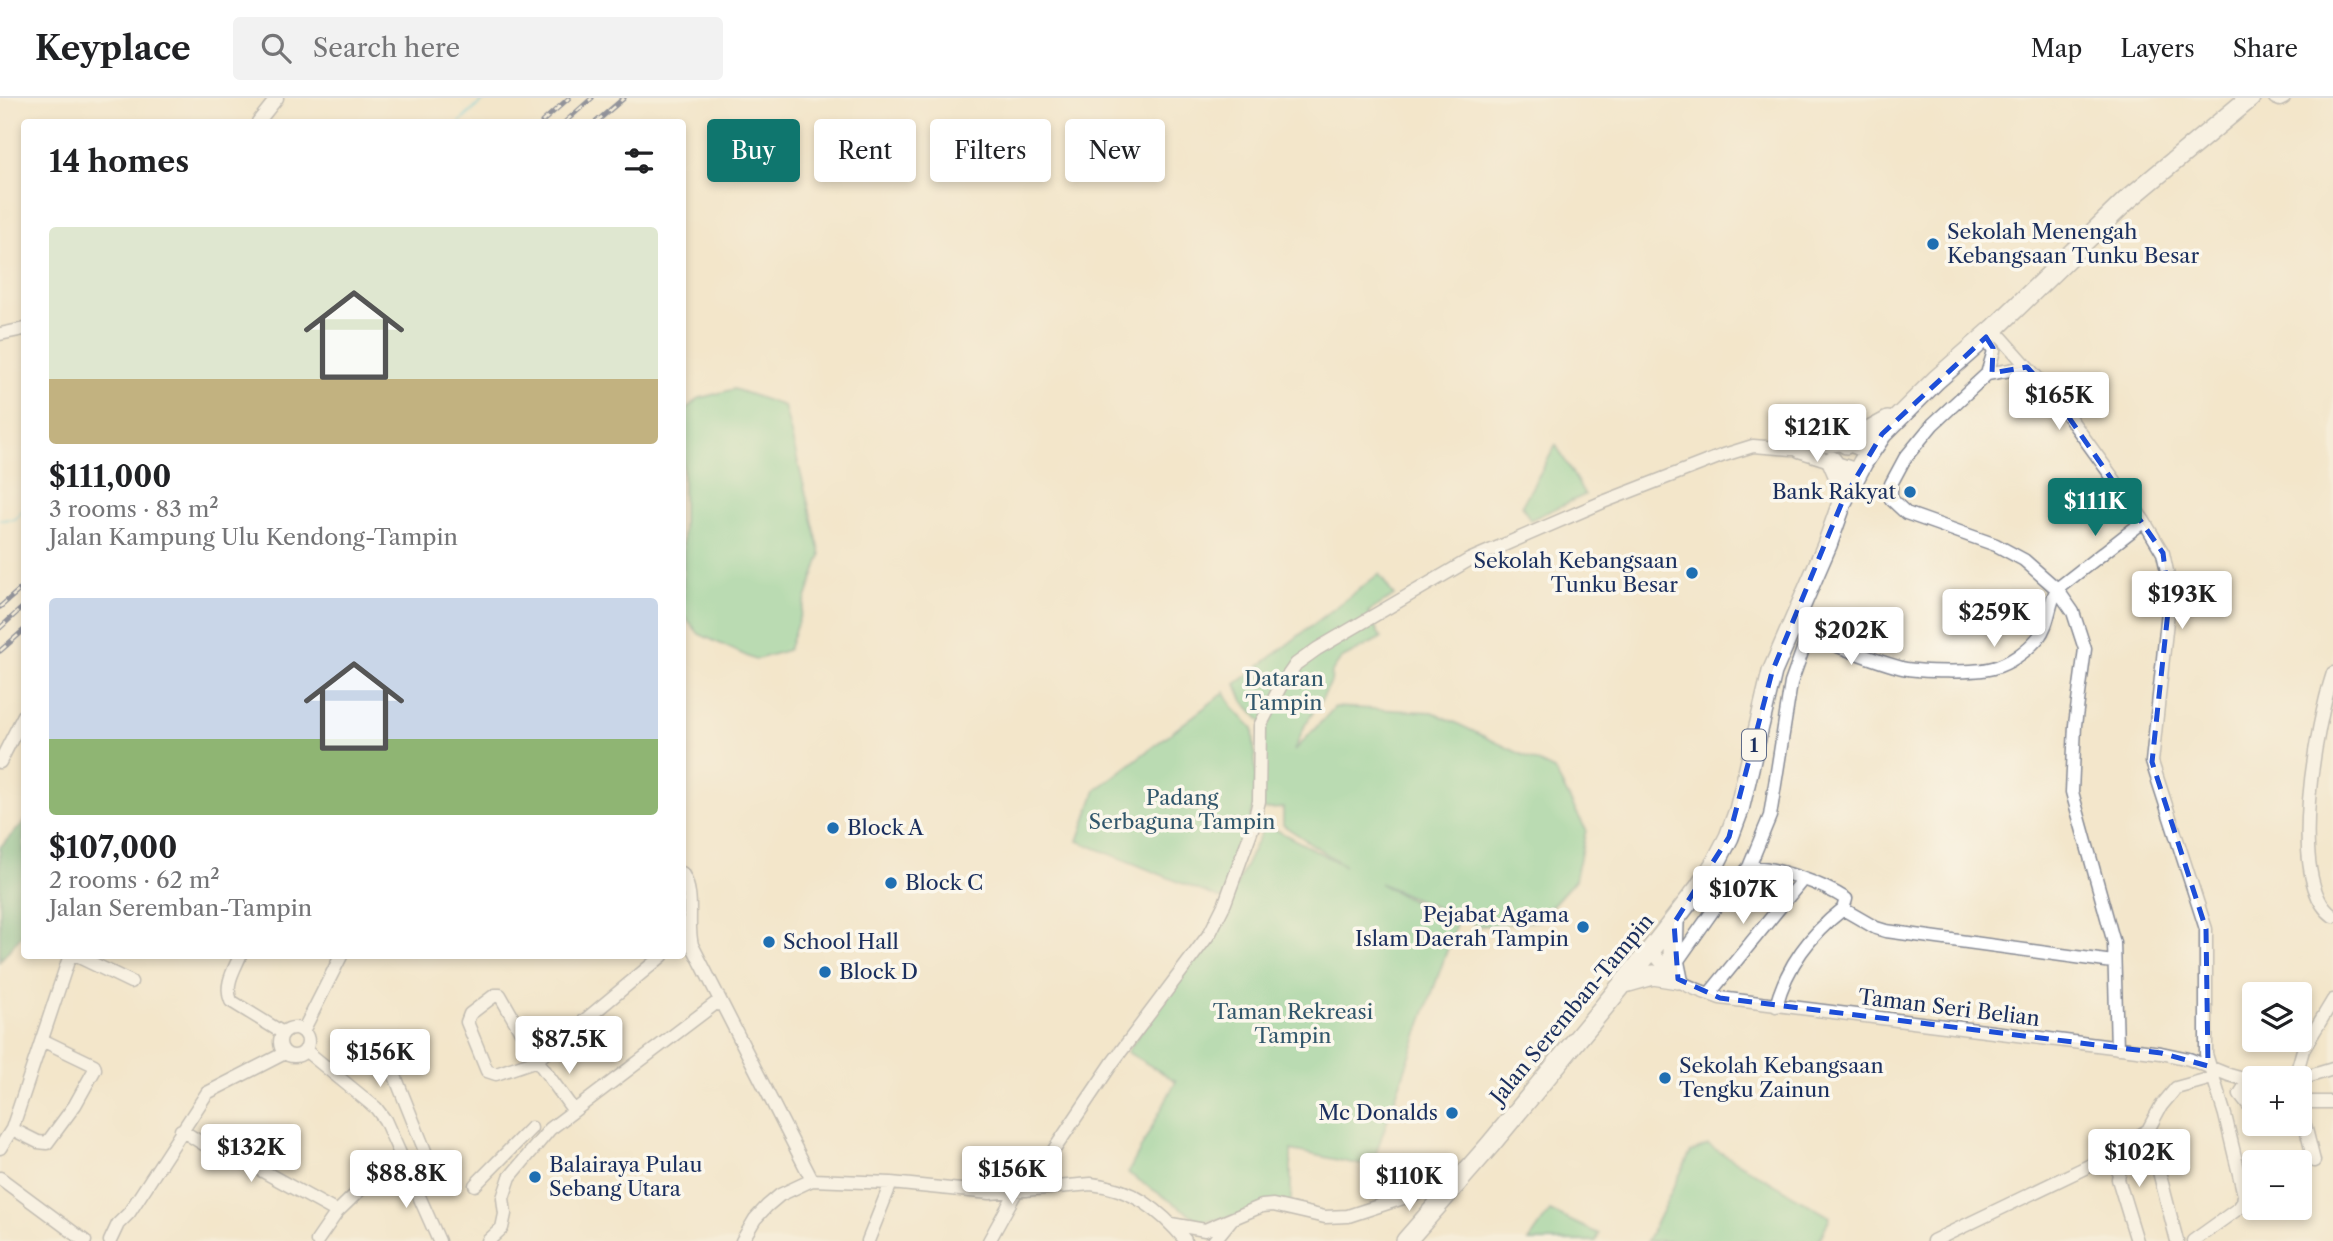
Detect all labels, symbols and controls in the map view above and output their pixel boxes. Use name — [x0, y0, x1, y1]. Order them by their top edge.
search box — [233, 17, 723, 80]
text: Keyplace — [35, 28, 191, 69]
icon: search — [257, 29, 295, 67]
text: Search here — [313, 32, 460, 64]
text: Map — [2031, 34, 2082, 63]
text: Layers — [2120, 34, 2195, 63]
text: Share — [2233, 34, 2298, 63]
chip: Buy — [707, 119, 800, 182]
chip: Rent — [814, 119, 916, 182]
chip: Filters — [930, 119, 1051, 182]
chip: New — [1065, 119, 1165, 182]
icon: filters — [620, 142, 658, 180]
text: 14 homes — [49, 143, 189, 180]
place label: Sekolah Menengah Kebangsaan Tunku Besar — [1947, 219, 2199, 268]
marker: Sekolah Menengah Kebangsaan Tunku Besar — [1925, 236, 1941, 252]
icon: home — [291, 272, 417, 398]
pin: $165K — [2010, 372, 2108, 432]
text: $165K — [2025, 381, 2093, 409]
pin: $121K — [1768, 404, 1866, 464]
text: $121K — [1784, 413, 1850, 441]
text: $111,000 — [49, 458, 171, 495]
pin: $111K — [2046, 478, 2144, 538]
place label: Bank Rakyat — [1772, 479, 1897, 504]
marker: Bank Rakyat — [1902, 484, 1918, 500]
text: $111K — [2064, 487, 2126, 515]
text: 3 rooms · 83 m² — [49, 495, 219, 523]
text: Jalan Kampung Ulu Kendong-Tampin — [49, 523, 458, 551]
place label: Sekolah Kebangsaan Tunku Besar — [1473, 548, 1678, 597]
marker: Sekolah Kebangsaan Tunku Besar — [1684, 565, 1700, 581]
pin: $193K — [2133, 572, 2231, 631]
text: $193K — [2148, 580, 2216, 608]
pin: $259K — [1945, 589, 2043, 649]
text: $259K — [1958, 598, 2030, 626]
pin: $202K — [1802, 608, 1900, 667]
text: $202K — [1814, 616, 1888, 644]
icon: home — [291, 643, 417, 769]
park label: Dataran Tampin — [1244, 666, 1324, 715]
road number: 1 — [1742, 730, 1766, 760]
park label: Padang Serbaguna Tampin — [1089, 785, 1275, 834]
place label: Block A — [847, 815, 924, 840]
marker: Block A — [825, 820, 841, 836]
text: $107,000 — [49, 829, 177, 866]
text: 2 rooms · 62 m² — [49, 866, 220, 894]
pin: $107K — [1694, 866, 1792, 926]
place label: Block C — [905, 870, 983, 895]
marker: Block C — [883, 875, 899, 891]
text: $107K — [1709, 875, 1777, 903]
text: Jalan Seremban-Tampin — [49, 894, 312, 922]
place label: Pejabat Agama Islam Daerah Tampin — [1355, 902, 1570, 951]
street label: Jalan Seremban-Tampin — [1483, 909, 1658, 1111]
marker: Pejabat Agama Islam Daerah Tampin — [1575, 919, 1591, 935]
place label: School Hall — [783, 929, 899, 954]
marker: School Hall — [761, 934, 777, 950]
place label: Block D — [839, 959, 918, 984]
marker: Block D — [817, 964, 833, 980]
map controls — [2242, 982, 2312, 1220]
button: layers — [2242, 982, 2312, 1052]
street label: Taman Seri Belian — [1857, 984, 2041, 1031]
park label: Taman Rekreasi Tampin — [1213, 999, 1373, 1048]
pin: $87.5K — [512, 1016, 626, 1076]
text: $87.5K — [531, 1025, 607, 1053]
pin: $156K — [331, 1030, 429, 1089]
text: $156K — [346, 1038, 414, 1066]
place label: Sekolah Kebangsaan Tengku Zainun — [1679, 1053, 1884, 1102]
button: + — [2242, 1066, 2312, 1136]
marker: Sekolah Kebangsaan Tengku Zainun — [1657, 1070, 1673, 1086]
place label: Mc Donalds — [1318, 1100, 1438, 1125]
marker: Mc Donalds — [1444, 1105, 1460, 1121]
pin: $132K — [202, 1124, 300, 1184]
pin: $102K — [2090, 1130, 2188, 1189]
text: $132K — [217, 1133, 285, 1161]
text: $102K — [2104, 1138, 2174, 1166]
pin: $156K — [963, 1146, 1061, 1206]
pin: $88.8K — [349, 1150, 463, 1210]
button: − — [2242, 1150, 2312, 1220]
place label: Balairaya Pulau Sebang Utara — [549, 1152, 702, 1201]
pin: $110K — [1360, 1154, 1458, 1213]
text: $156K — [978, 1155, 1046, 1183]
text: $88.8K — [366, 1159, 446, 1187]
text: $110K — [1376, 1162, 1442, 1190]
marker: Balairaya Pulau Sebang Utara — [527, 1169, 543, 1185]

